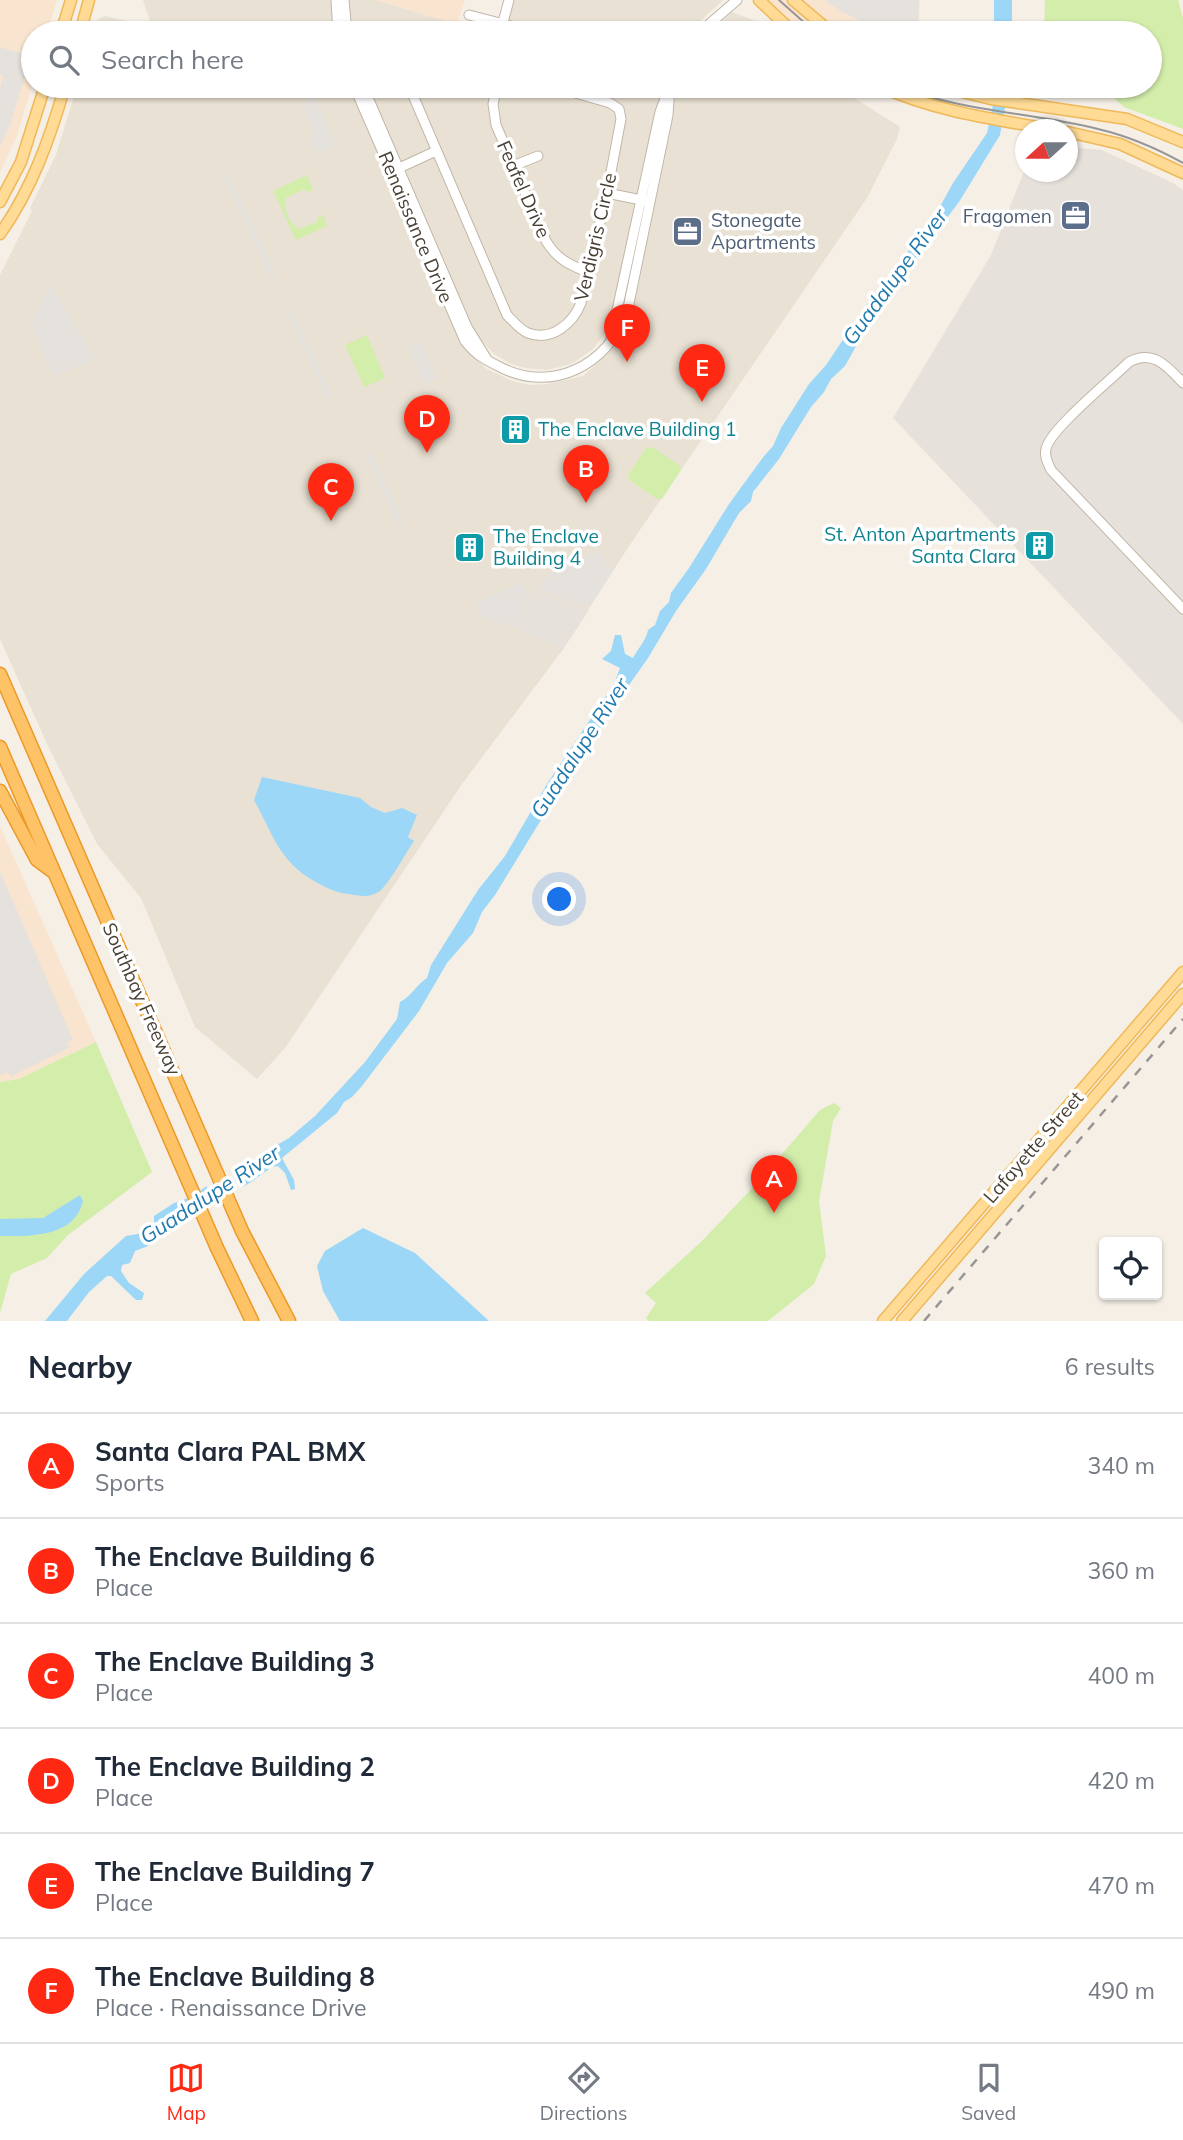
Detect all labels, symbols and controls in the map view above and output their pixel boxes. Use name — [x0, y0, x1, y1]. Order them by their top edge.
search box — [21, 21, 1162, 98]
icon: search — [45, 41, 83, 79]
text: Search here — [101, 43, 244, 76]
north arrow — [1015, 119, 1078, 182]
street label: Feafel Drive — [492, 137, 556, 241]
street label: Renaissance Drive — [373, 148, 459, 306]
street label: Verdigris Circle — [569, 170, 621, 304]
office icon: Fragomen — [1058, 199, 1092, 233]
water label: Guadalupe River — [836, 202, 953, 349]
place label: Fragomen — [963, 204, 1052, 228]
place label: Stonegate Apartments — [711, 208, 816, 254]
office icon: Stonegate Apartments — [671, 214, 705, 248]
pin: F — [604, 304, 650, 362]
pin: E — [679, 344, 725, 402]
pin: D — [404, 395, 450, 453]
building icon: The Enclave Building 1 — [498, 412, 532, 446]
place label: The Enclave Building 1 — [538, 417, 737, 441]
pin: B — [563, 445, 609, 503]
pin: C — [308, 463, 354, 521]
place label: St. Anton Apartments Santa Clara — [824, 522, 1016, 568]
place label: The Enclave Building 4 — [493, 524, 599, 570]
building icon: St. Anton Apartments Santa Clara — [1022, 528, 1056, 562]
building icon: The Enclave Building 4 — [453, 530, 487, 564]
water label: Guadalupe River — [524, 672, 635, 822]
your location — [542, 882, 576, 916]
street label: Southbay Freeway — [98, 919, 186, 1079]
street label: Lafayette Street — [978, 1086, 1088, 1208]
water label: Guadalupe River — [135, 1139, 285, 1249]
pin: A — [751, 1155, 797, 1213]
map controls — [1099, 1237, 1162, 1300]
button: locate — [1099, 1237, 1162, 1300]
text: Nearby — [28, 1348, 132, 1386]
text: 6 results — [1065, 1352, 1155, 1381]
text: Santa Clara PAL BMX — [95, 1435, 365, 1468]
text: A — [42, 1451, 60, 1480]
text: 340 m — [1087, 1451, 1155, 1480]
text: Sports — [95, 1468, 165, 1497]
text: The Enclave Building 6 — [95, 1540, 375, 1573]
text: B — [43, 1556, 59, 1585]
text: 360 m — [1087, 1556, 1155, 1585]
text: Place — [95, 1573, 153, 1602]
text: The Enclave Building 3 — [95, 1645, 375, 1678]
text: C — [43, 1661, 59, 1690]
text: 400 m — [1087, 1661, 1155, 1690]
text: Place — [95, 1678, 153, 1707]
text: The Enclave Building 2 — [95, 1750, 375, 1783]
text: D — [42, 1766, 60, 1795]
text: 420 m — [1087, 1766, 1155, 1795]
text: Place — [95, 1783, 153, 1812]
text: The Enclave Building 7 — [95, 1855, 375, 1888]
text: E — [44, 1871, 58, 1900]
text: 470 m — [1087, 1871, 1155, 1900]
text: Place — [95, 1888, 153, 1917]
text: The Enclave Building 8 — [95, 1960, 375, 1993]
text: F — [44, 1976, 58, 2005]
text: 490 m — [1087, 1976, 1155, 2005]
text: Place · Renaissance Drive — [95, 1993, 366, 2022]
tab: Map — [167, 2059, 206, 2125]
tab: Directions — [540, 2059, 628, 2125]
tab: Saved — [961, 2059, 1016, 2125]

